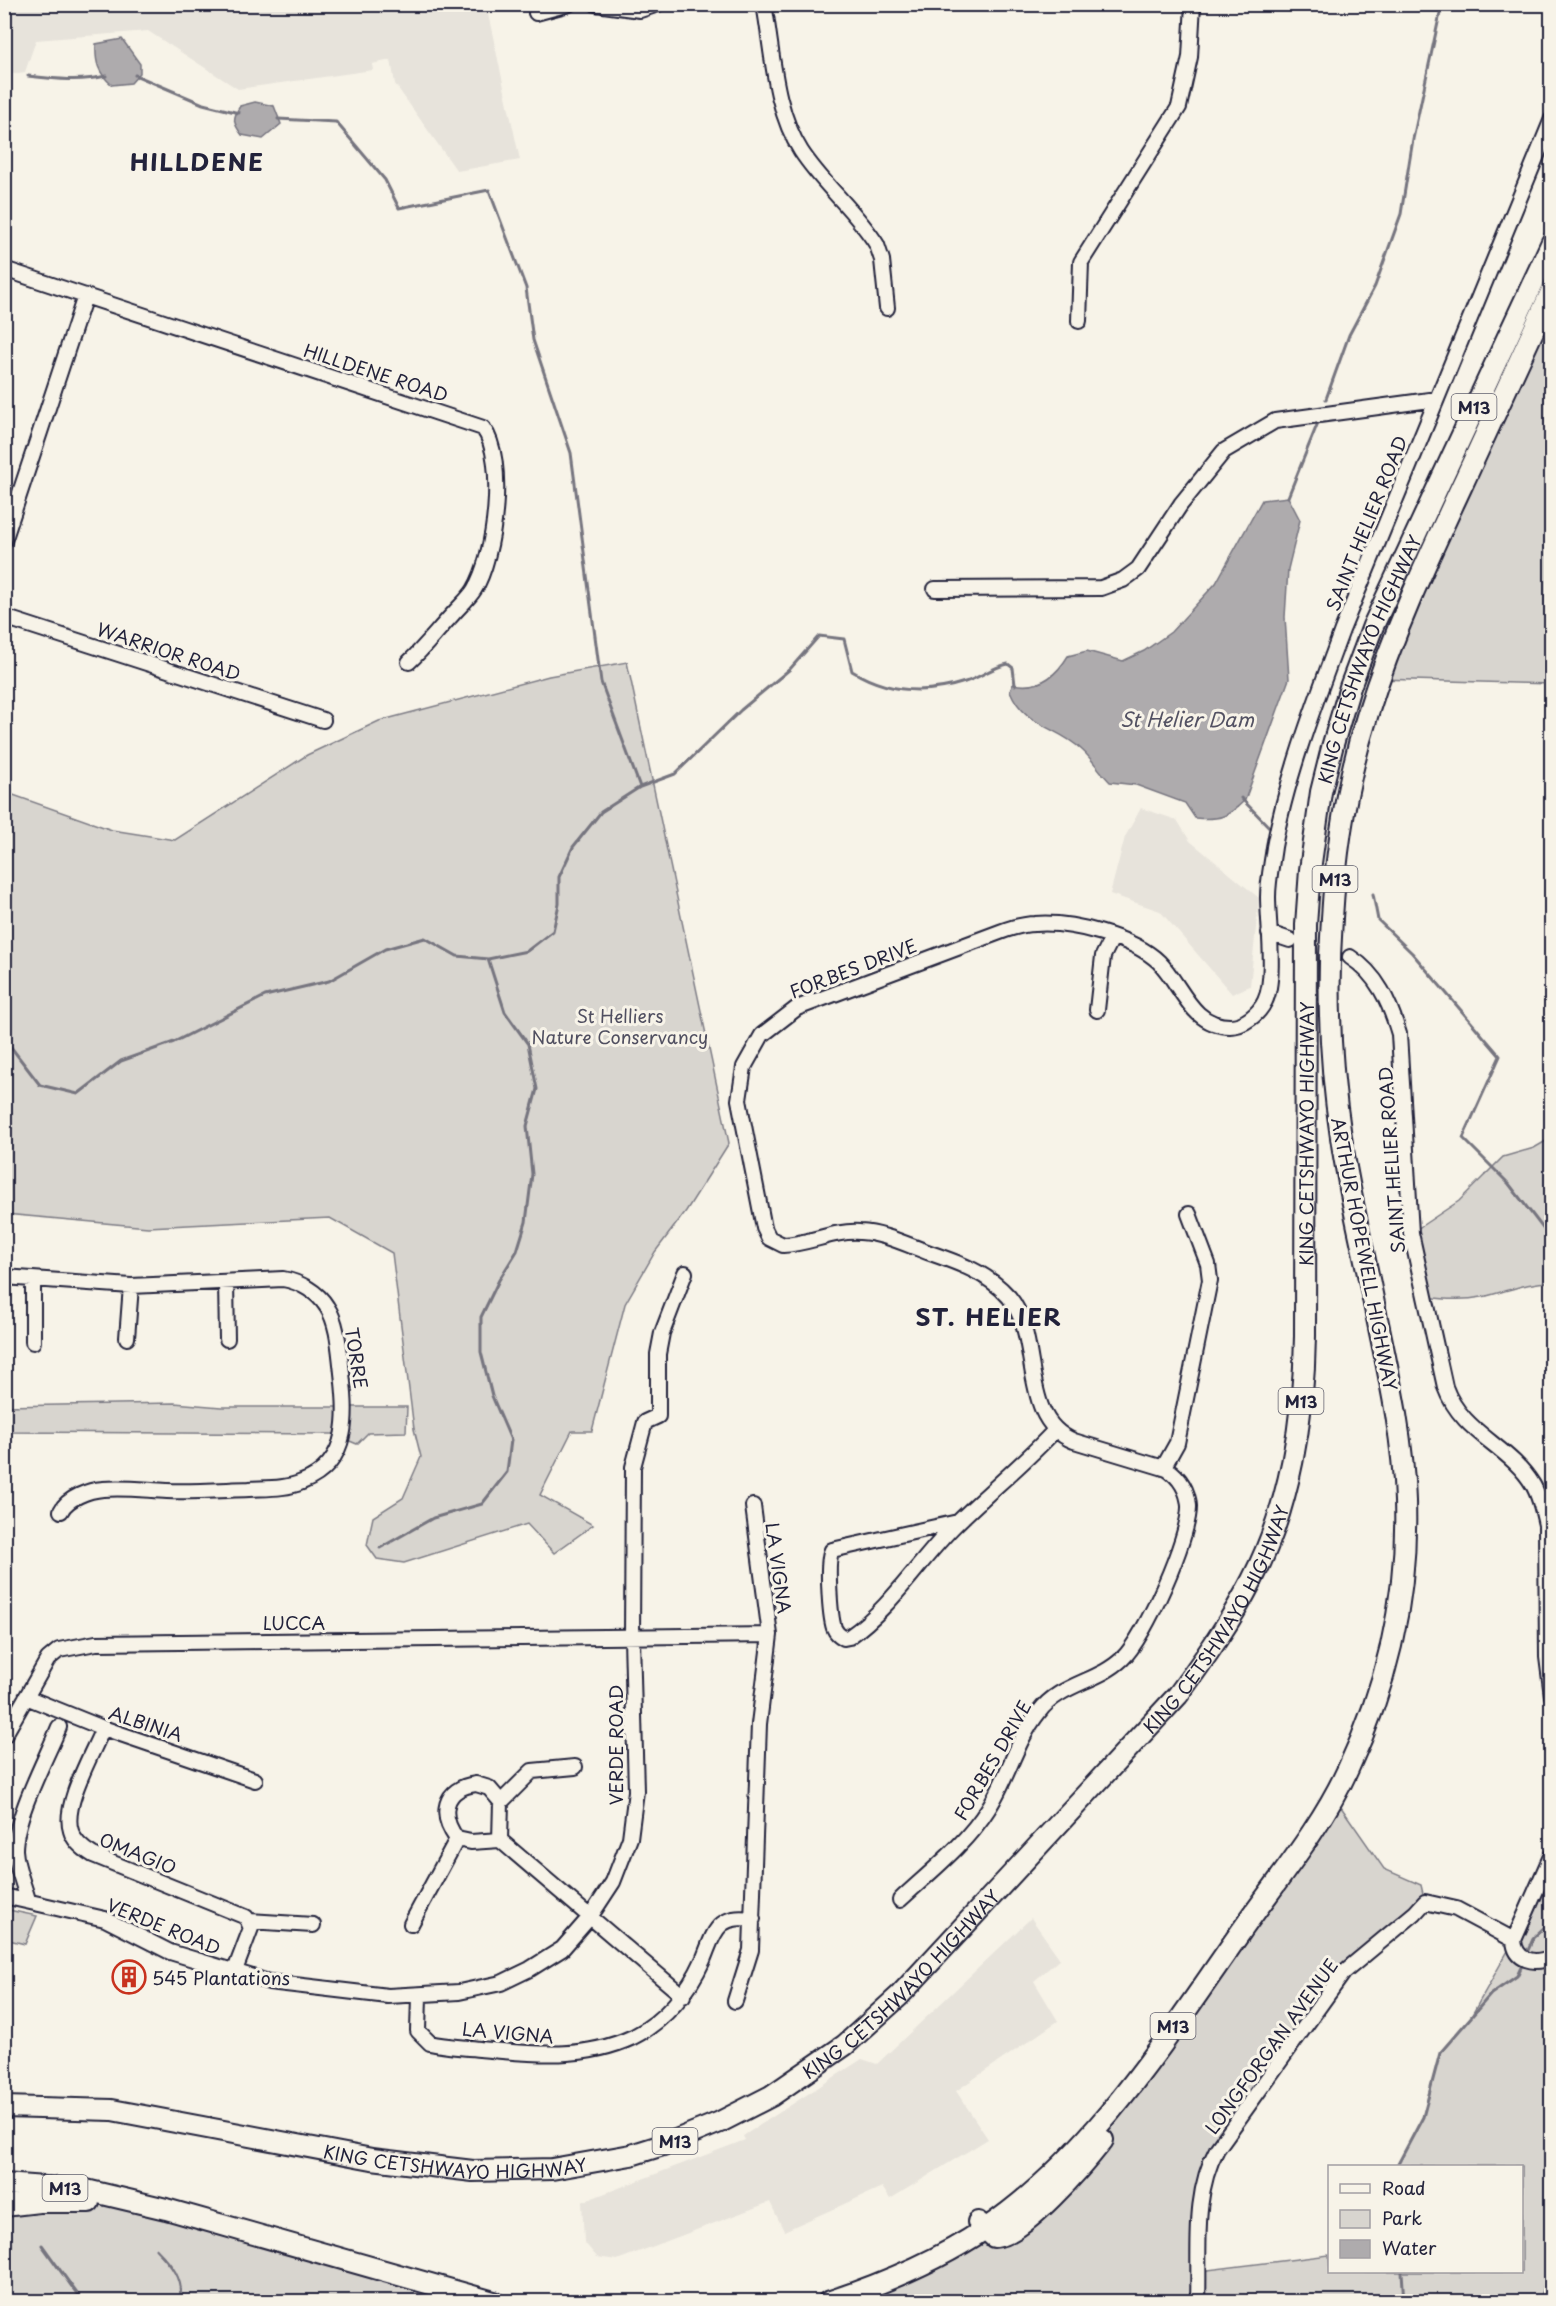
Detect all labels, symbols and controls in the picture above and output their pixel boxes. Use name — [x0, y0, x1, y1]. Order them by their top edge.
district label: HILLDENE — [130, 143, 264, 179]
street label: HILLDENE ROAD — [300, 336, 452, 408]
road number: M13 — [1452, 394, 1496, 420]
street label: SAINT HELIER ROAD — [1318, 431, 1414, 615]
street label: KING CETSHWAYO HIGHWAY — [1310, 530, 1427, 787]
street label: WARRIOR ROAD — [94, 615, 244, 687]
water label: St Helier Dam — [1120, 704, 1255, 734]
road number: M13 — [1312, 866, 1358, 892]
street label: FORBES DRIVE — [785, 931, 921, 1005]
street label: KING CETSHWAYO HIGHWAY — [1292, 1001, 1319, 1266]
park label: St Helliers Nature Conservancy — [532, 1002, 708, 1050]
street label: SAINT HELIER ROAD — [1371, 1066, 1411, 1254]
street label: ARTHUR HOPEWELL HIGHWAY — [1325, 1115, 1405, 1393]
district label: ST. HELIER — [916, 1298, 1062, 1334]
street label: TORRE — [339, 1325, 375, 1391]
road number: M13 — [1278, 1388, 1324, 1414]
street label: KING CETSHWAYO HIGHWAY — [1136, 1501, 1295, 1739]
street label: LA VIGNA — [759, 1521, 799, 1616]
street label: LUCCA — [263, 1609, 325, 1636]
street label: VERDE ROAD — [602, 1685, 629, 1805]
street label: FORBES DRIVE — [947, 1695, 1037, 1825]
street label: ALBINIA — [106, 1698, 187, 1748]
street label: OMAGIO — [95, 1825, 181, 1881]
street label: KING CETSHWAYO HIGHWAY — [796, 1883, 1005, 2085]
street label: VERDE ROAD — [103, 1891, 225, 1961]
street label: LONGFORGAN AVENUE — [1198, 1953, 1344, 2139]
building icon: 545 Plantations — [111, 1959, 147, 1995]
place label: 545 Plantations — [152, 1964, 290, 1991]
road number: M13 — [1150, 2013, 1196, 2039]
street label: LA VIGNA — [461, 2015, 555, 2049]
road number: M13 — [652, 2128, 698, 2154]
street label: KING CETSHWAYO HIGHWAY — [321, 2137, 589, 2185]
legend — [1328, 2165, 1523, 2273]
text: Road — [1382, 2174, 1426, 2201]
road number: M13 — [42, 2175, 88, 2201]
text: Park — [1382, 2204, 1422, 2231]
text: Water — [1382, 2234, 1437, 2261]

